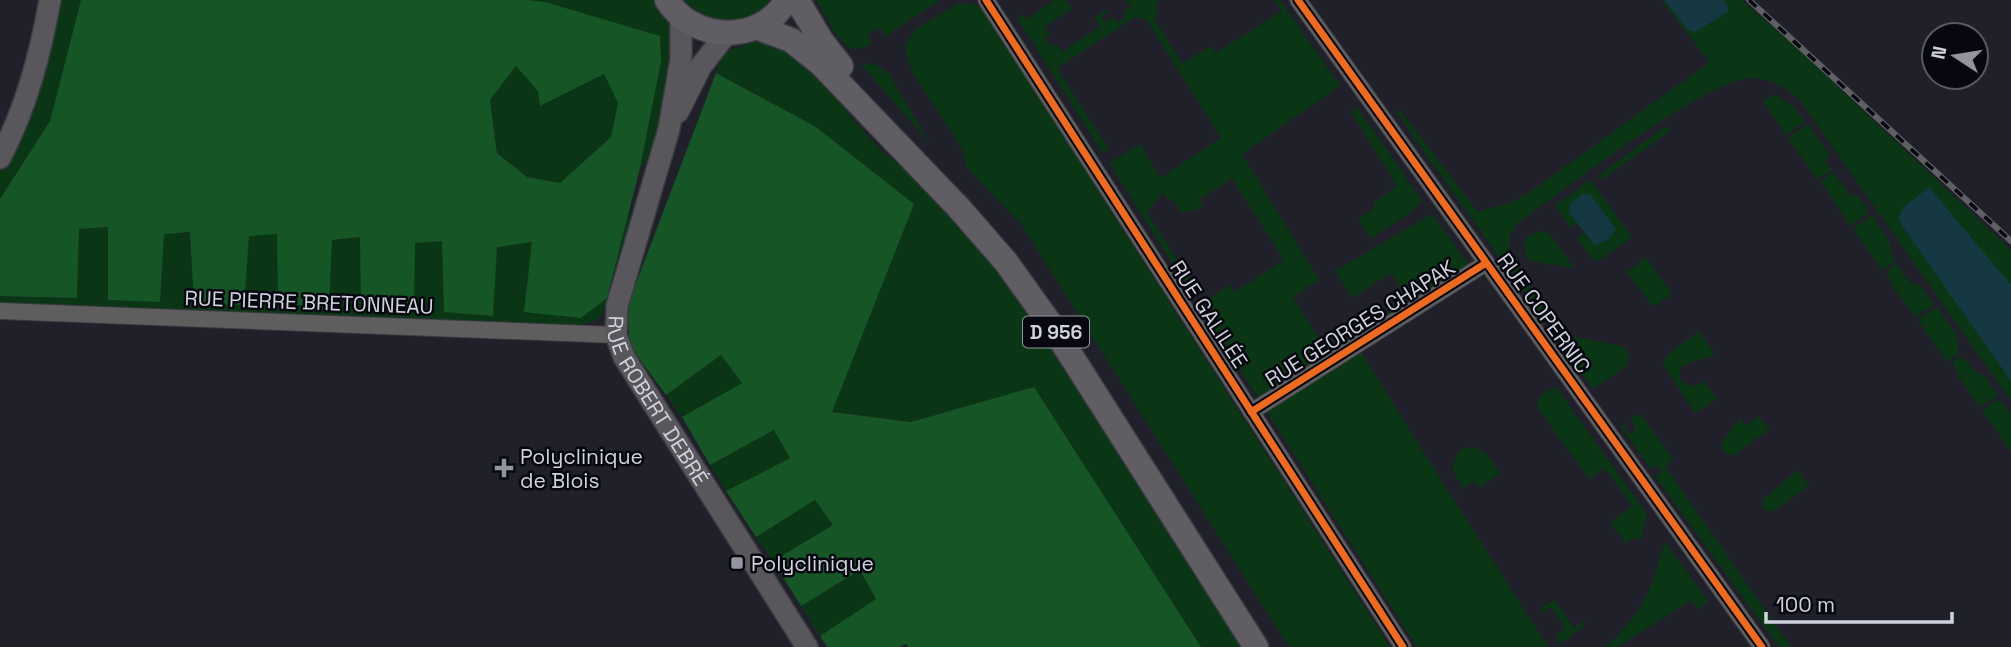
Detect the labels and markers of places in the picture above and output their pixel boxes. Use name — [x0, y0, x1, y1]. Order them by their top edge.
place label: Polyclinique de Blois — [520, 443, 643, 494]
marker: Polyclinique de Blois — [494, 458, 514, 478]
place label: Polyclinique — [751, 550, 874, 577]
marker: Polyclinique — [729, 555, 745, 571]

